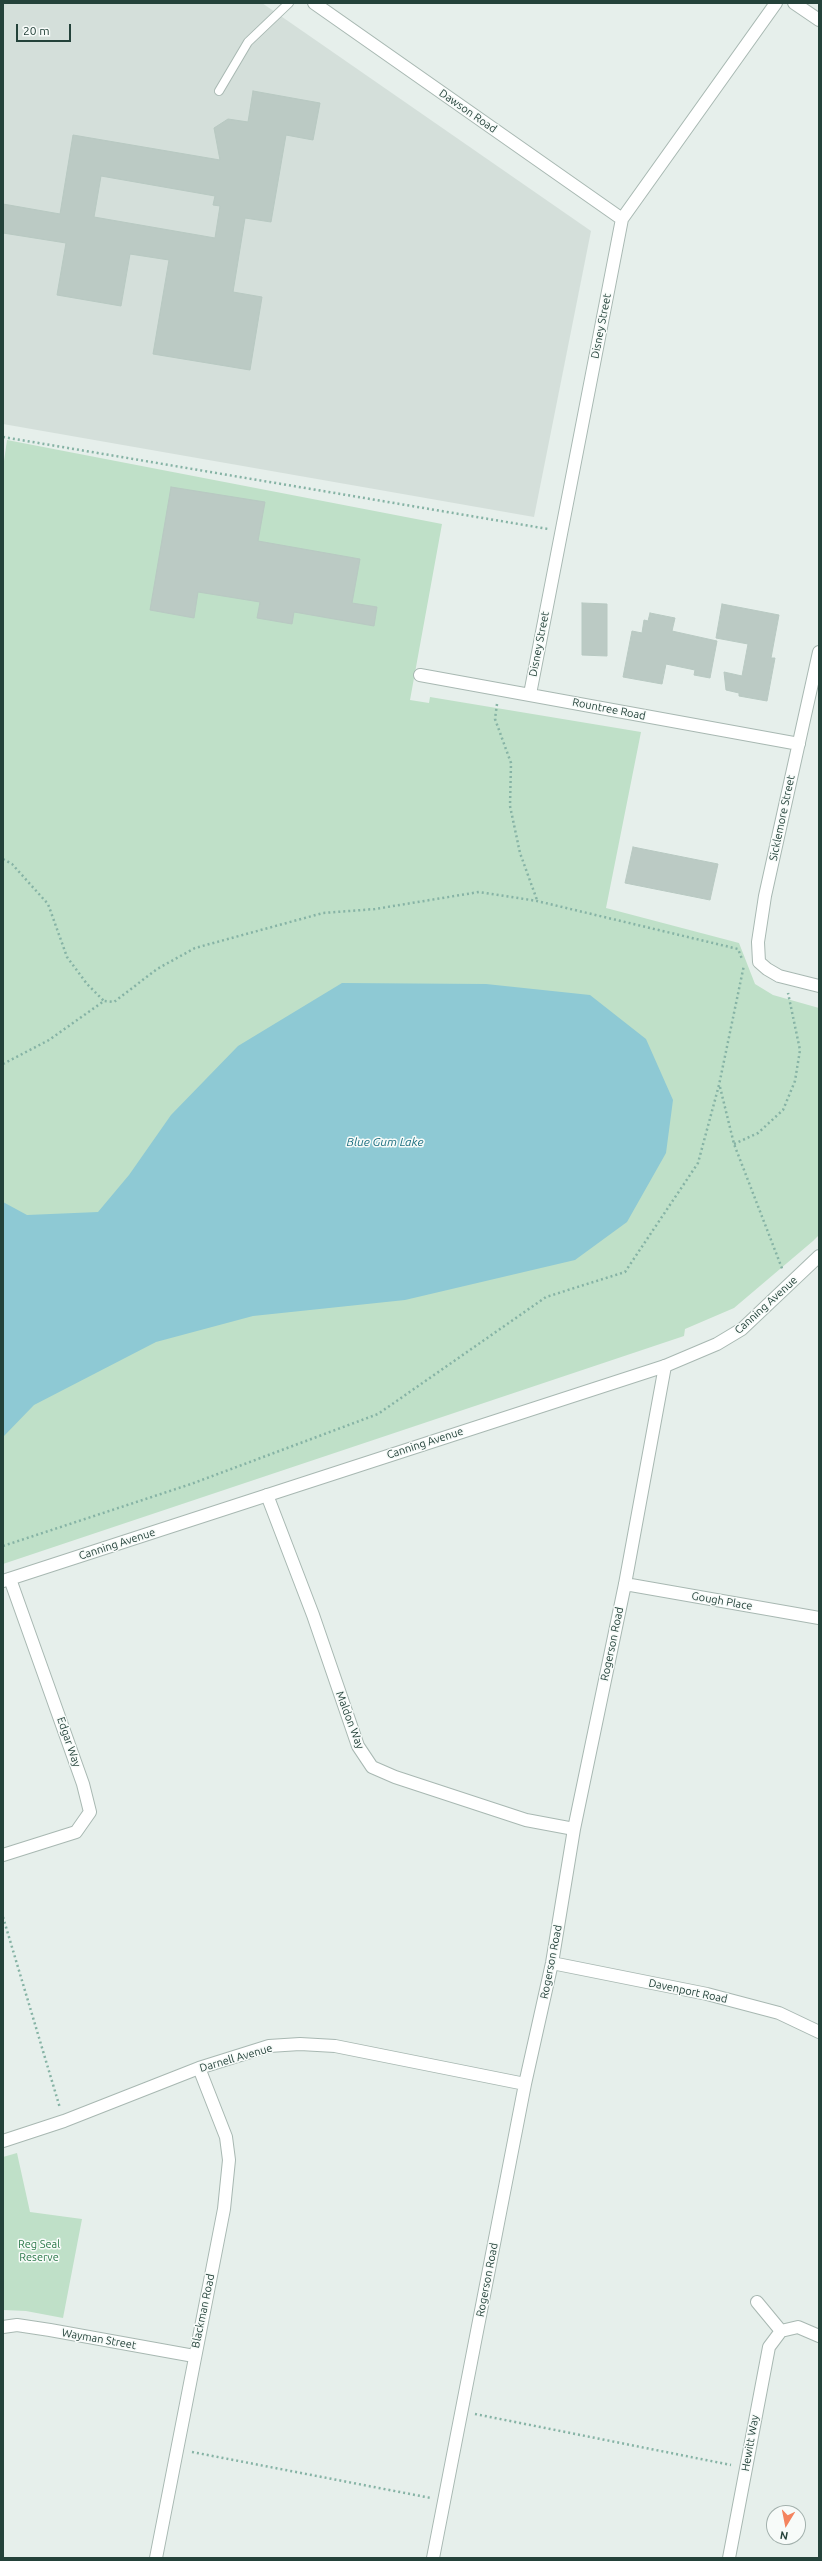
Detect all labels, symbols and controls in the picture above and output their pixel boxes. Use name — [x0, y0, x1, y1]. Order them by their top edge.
scale bar — [18, 16, 73, 42]
text: 20 m — [23, 24, 50, 37]
street label: Dawson Road — [437, 86, 499, 136]
street label: Disney Street — [588, 292, 614, 360]
street label: Disney Street — [526, 610, 552, 678]
street label: Rountree Road — [571, 695, 647, 723]
street label: Sicklemore Street — [766, 774, 798, 862]
water label: Blue Gum Lake — [346, 1135, 424, 1149]
street label: Canning Avenue — [732, 1273, 800, 1337]
street label: Canning Avenue — [385, 1424, 465, 1462]
street label: Canning Avenue — [77, 1525, 157, 1563]
street label: Gough Place — [691, 1589, 753, 1613]
street label: Rogerson Road — [598, 1606, 626, 1682]
street label: Maldon Way — [333, 1689, 367, 1751]
street label: Edgar Way — [54, 1715, 84, 1769]
street label: Rogerson Road — [537, 1924, 565, 2000]
street label: Davenport Road — [647, 1976, 729, 2006]
street label: Darnell Avenue — [198, 2041, 274, 2075]
park label: Reg Seal Reserve — [18, 2237, 60, 2263]
street label: Rogerson Road — [473, 2242, 501, 2318]
street label: Blackman Road — [189, 2273, 217, 2349]
street label: Wayman Street — [61, 2326, 137, 2352]
street label: Hewitt Way — [739, 2414, 761, 2472]
north arrow — [766, 2505, 806, 2545]
text: N — [779, 2529, 789, 2542]

